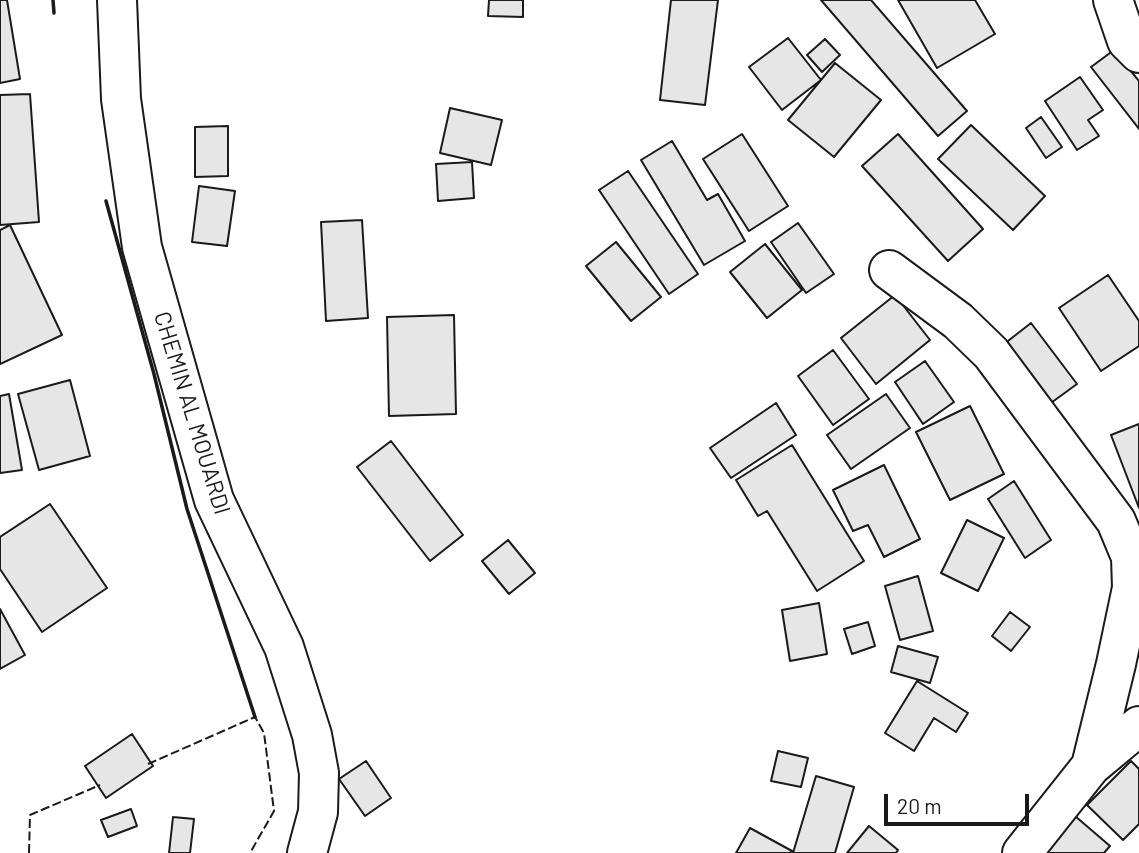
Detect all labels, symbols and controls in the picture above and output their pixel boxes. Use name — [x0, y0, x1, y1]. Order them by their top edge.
street label: CHEMIN AL MOUARDI — [148, 308, 236, 518]
scale bar — [887, 780, 1032, 824]
text: 20 m — [897, 793, 942, 818]

